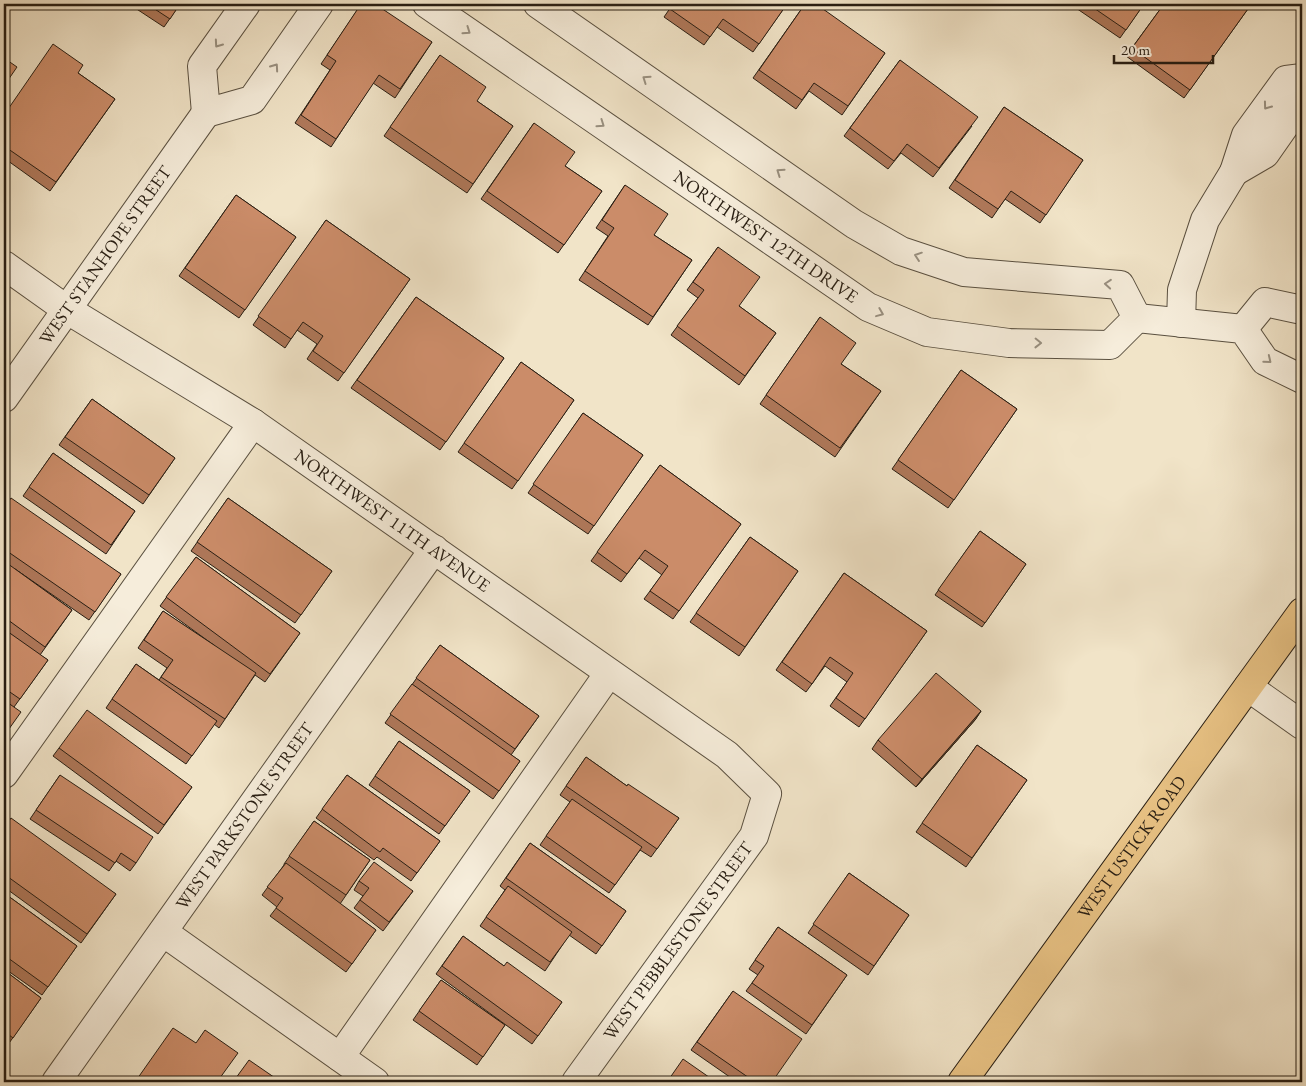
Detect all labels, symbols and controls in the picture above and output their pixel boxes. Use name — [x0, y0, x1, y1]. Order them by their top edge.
one-way arrow — [462, 25, 471, 34]
scale bar — [1114, 32, 1212, 64]
one-way arrow — [215, 38, 224, 47]
text: 20 m — [1121, 40, 1150, 59]
one-way arrow — [269, 63, 278, 72]
one-way arrow — [643, 76, 652, 85]
one-way arrow — [1264, 100, 1273, 110]
one-way arrow — [595, 118, 605, 127]
street label: WEST STANHOPE STREET — [34, 160, 177, 349]
street label: NORTHWEST 12TH DRIVE — [669, 165, 863, 308]
one-way arrow — [776, 169, 785, 178]
one-way arrow — [914, 252, 923, 262]
one-way arrow — [1104, 279, 1112, 290]
one-way arrow — [876, 307, 884, 317]
one-way arrow — [1035, 338, 1043, 349]
one-way arrow — [1262, 355, 1271, 364]
street label: NORTHWEST 11TH AVENUE — [290, 444, 495, 597]
street label: WEST PARKSTONE STREET — [170, 717, 319, 914]
street label: WEST USTICK ROAD — [1072, 771, 1191, 923]
street label: WEST PEBBLESTONE STREET — [598, 836, 758, 1045]

